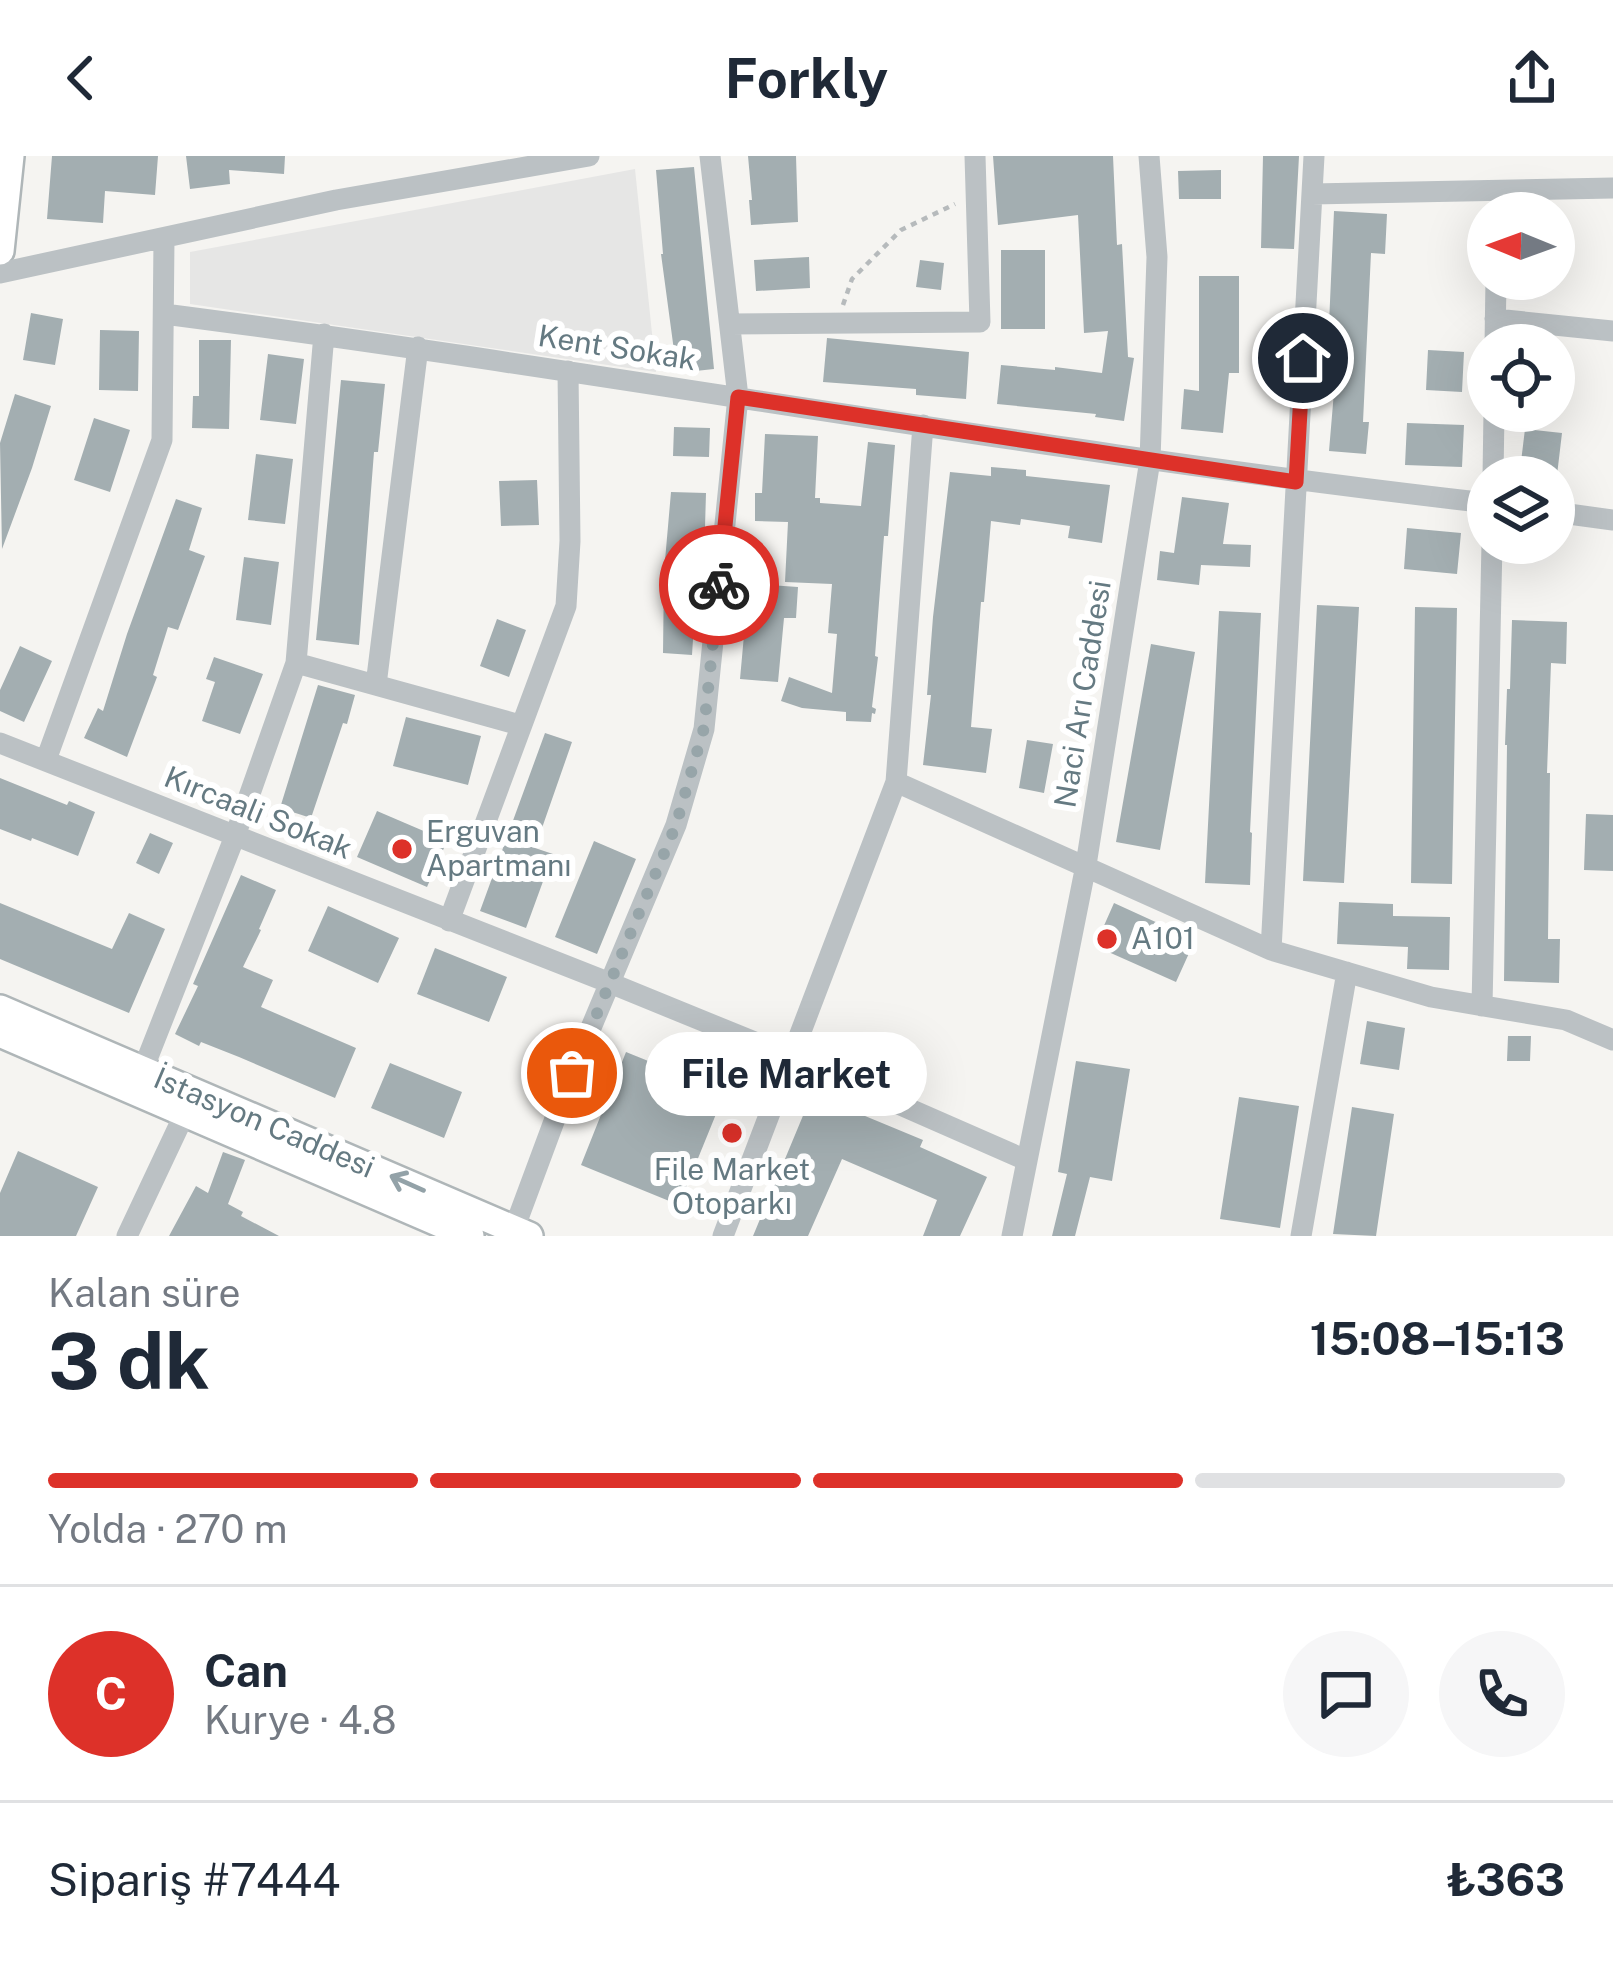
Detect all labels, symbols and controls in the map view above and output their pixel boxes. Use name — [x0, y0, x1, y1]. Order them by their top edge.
icon: back — [48, 45, 114, 111]
icon: share — [1499, 45, 1565, 111]
text: Forkly — [725, 47, 888, 110]
north arrow — [1467, 192, 1575, 300]
map controls — [1467, 192, 1575, 564]
pin — [1252, 307, 1354, 409]
street label: Kent Sokak — [536, 317, 699, 377]
button: locate — [1467, 324, 1575, 432]
icon: home — [1270, 325, 1336, 391]
button: layers — [1467, 456, 1575, 564]
courier — [659, 525, 779, 645]
icon: bike — [686, 552, 752, 618]
street label: Naci Arı Caddesi — [1046, 578, 1118, 810]
street label: Kırcaali Sokak — [159, 758, 357, 866]
place label: Erguvan Apartmanı — [426, 813, 572, 883]
marker: Erguvan Apartmanı — [389, 836, 415, 862]
place label: A101 — [1131, 920, 1195, 956]
marker: A101 — [1094, 926, 1120, 952]
pin — [521, 1022, 623, 1124]
callout: File Market — [644, 1031, 926, 1115]
icon: bag — [539, 1040, 605, 1106]
text: File Market — [681, 1051, 891, 1097]
street label: İstasyon Caddesi — [149, 1059, 380, 1185]
marker: File Market Otoparkı — [719, 1120, 745, 1146]
place label: File Market Otoparkı — [654, 1151, 810, 1221]
one-way arrow — [390, 1170, 426, 1192]
text: Kalan süre — [48, 1270, 241, 1316]
text: 15:08–15:13 — [1310, 1312, 1565, 1365]
text: 3 dk — [48, 1315, 210, 1407]
text: Yolda · 270 m — [48, 1506, 288, 1552]
button: chat — [1283, 1631, 1409, 1757]
button: phone — [1439, 1631, 1565, 1757]
text: Can — [204, 1644, 288, 1697]
text: C — [95, 1667, 127, 1720]
text: Kurye · 4.8 — [204, 1697, 397, 1743]
text: Sipariş #7444 — [48, 1853, 341, 1906]
text: ₺363 — [1446, 1853, 1565, 1906]

